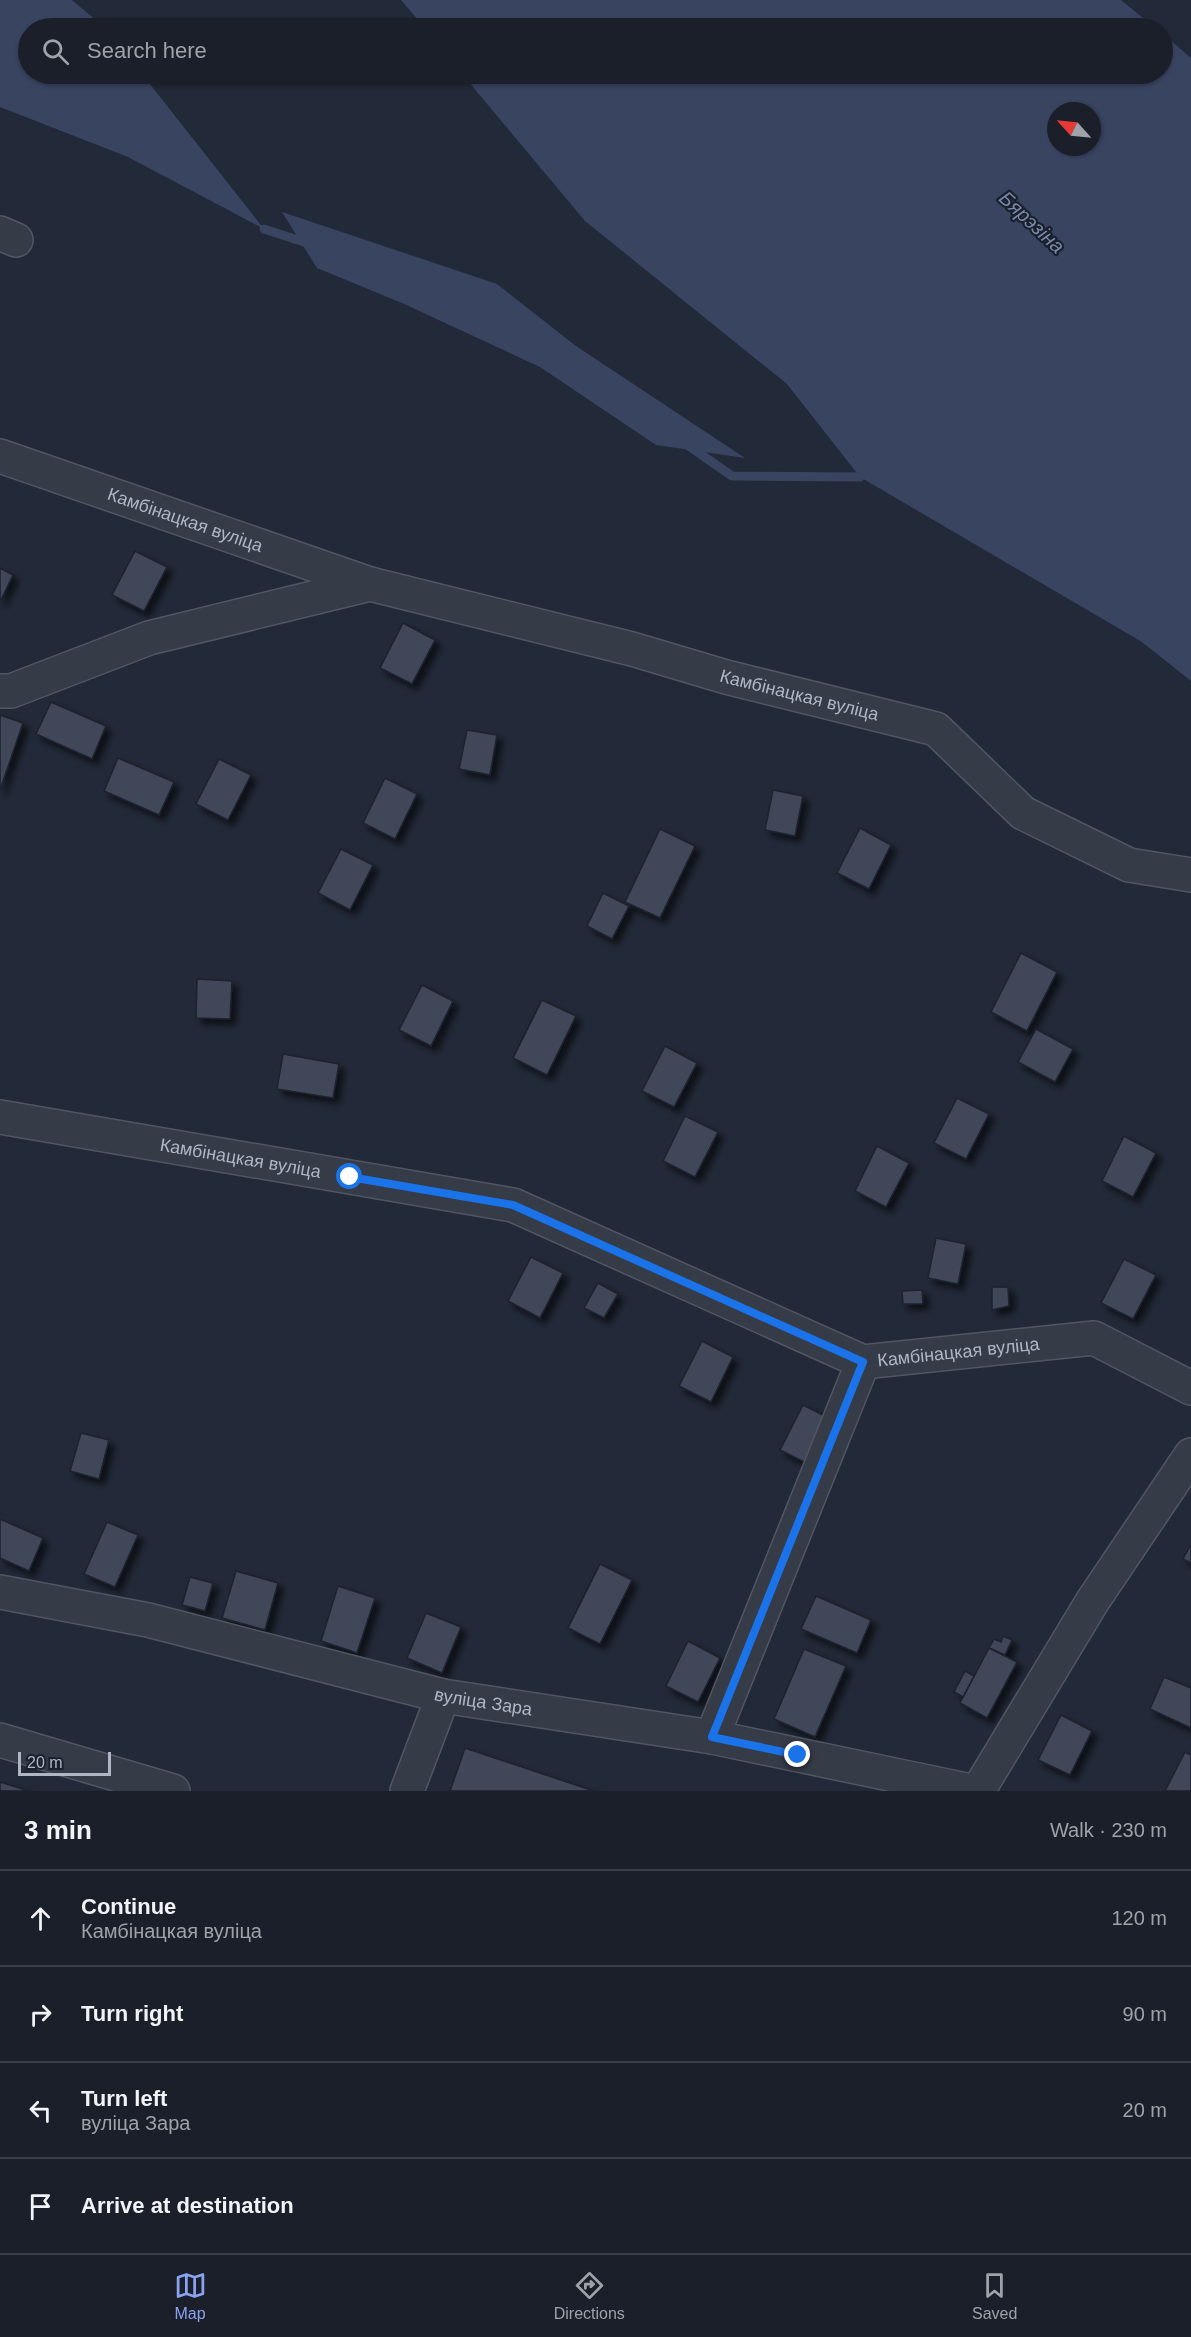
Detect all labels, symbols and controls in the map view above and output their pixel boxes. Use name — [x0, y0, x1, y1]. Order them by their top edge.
search box — [18, 18, 1173, 84]
icon: search — [39, 35, 72, 68]
text: Search here — [87, 38, 207, 63]
north arrow — [1047, 102, 1101, 156]
water label: Бярэзіна — [995, 186, 1069, 258]
street label: Камбінацкая вуліца — [105, 484, 266, 556]
street label: Камбінацкая вуліца — [718, 666, 882, 725]
street label: Камбінацкая вуліца — [158, 1135, 323, 1182]
route start — [336, 1163, 362, 1189]
street label: Камбінацкая вуліца — [876, 1334, 1041, 1370]
street label: вуліца Зара — [432, 1684, 534, 1720]
route end — [784, 1741, 810, 1767]
scale bar — [18, 1749, 111, 1776]
text: 20 m — [27, 1754, 63, 1771]
text: 3 min — [24, 1815, 92, 1845]
text: Walk · 230 m — [1050, 1819, 1167, 1841]
text: Continue — [81, 1894, 176, 1919]
icon: ahead — [24, 1902, 57, 1935]
text: 120 m — [1111, 1907, 1167, 1929]
text: Камбінацкая вуліца — [81, 1920, 262, 1942]
icon: right — [24, 1998, 57, 2031]
text: Turn right — [81, 2001, 183, 2026]
text: 90 m — [1123, 2003, 1167, 2025]
text: Turn left — [81, 2086, 167, 2111]
icon: left — [24, 2094, 57, 2127]
text: 20 m — [1123, 2099, 1167, 2121]
text: вуліца Зара — [81, 2112, 190, 2134]
icon: arrive — [24, 2190, 57, 2223]
text: Arrive at destination — [81, 2193, 294, 2218]
tab: Map — [174, 2269, 207, 2323]
tab: Directions — [554, 2269, 625, 2323]
tab: Saved — [972, 2269, 1017, 2323]

